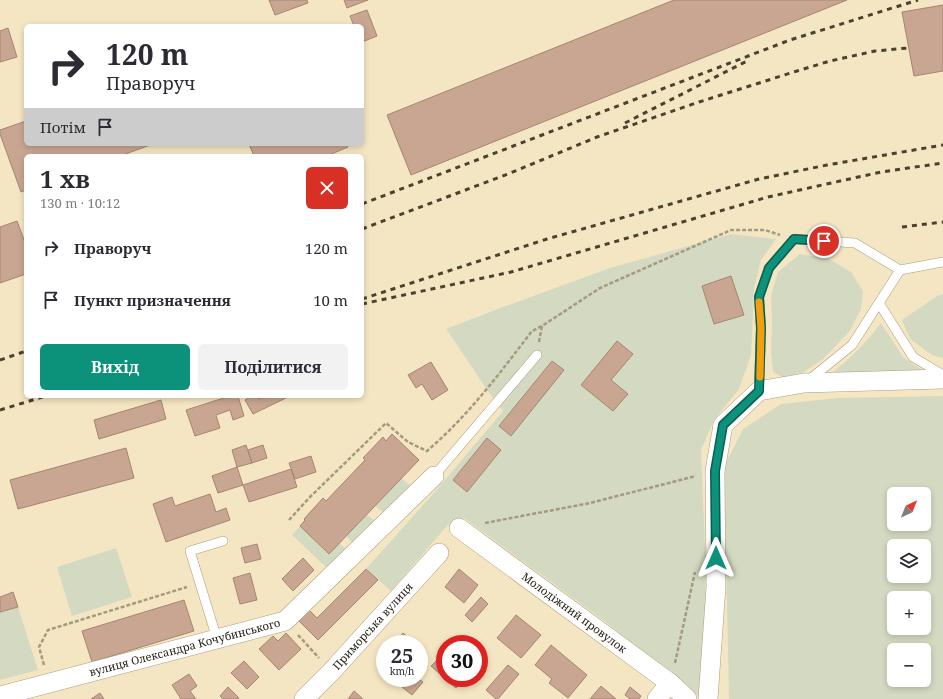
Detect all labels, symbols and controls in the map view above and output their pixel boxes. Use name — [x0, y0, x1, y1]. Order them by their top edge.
text: 120 m — [106, 35, 188, 73]
icon: right — [40, 40, 92, 92]
text: Праворуч — [106, 71, 195, 95]
icon: arrive — [94, 116, 116, 138]
text: Потім — [40, 117, 86, 137]
text: 1 хв — [40, 162, 90, 195]
button: close — [306, 167, 348, 209]
text: 130 m · 10:12 — [40, 194, 120, 212]
pin — [807, 224, 841, 258]
icon: arrive — [813, 230, 835, 252]
icon: right — [40, 237, 62, 259]
text: Праворуч — [74, 238, 151, 258]
text: 120 m — [305, 238, 348, 258]
icon: arrive — [40, 289, 62, 311]
text: Пункт призначення — [74, 290, 231, 310]
text: 10 m — [313, 290, 348, 310]
button: Вихід — [40, 344, 190, 390]
button: Поділитися — [198, 344, 348, 390]
north arrow — [887, 487, 931, 531]
map controls — [887, 487, 931, 687]
position arrow — [695, 537, 737, 579]
button: layers — [887, 539, 931, 583]
street label: Молодіжний провулок — [519, 569, 631, 656]
street label: Приморська вулиця — [329, 579, 416, 673]
button: + — [887, 591, 931, 635]
street label: вулиця Олександра Кочубинського — [88, 615, 282, 679]
speed limit sign: 30 — [436, 635, 488, 687]
text: 25 — [391, 642, 413, 669]
button: − — [887, 643, 931, 687]
text: km/h — [390, 664, 414, 678]

